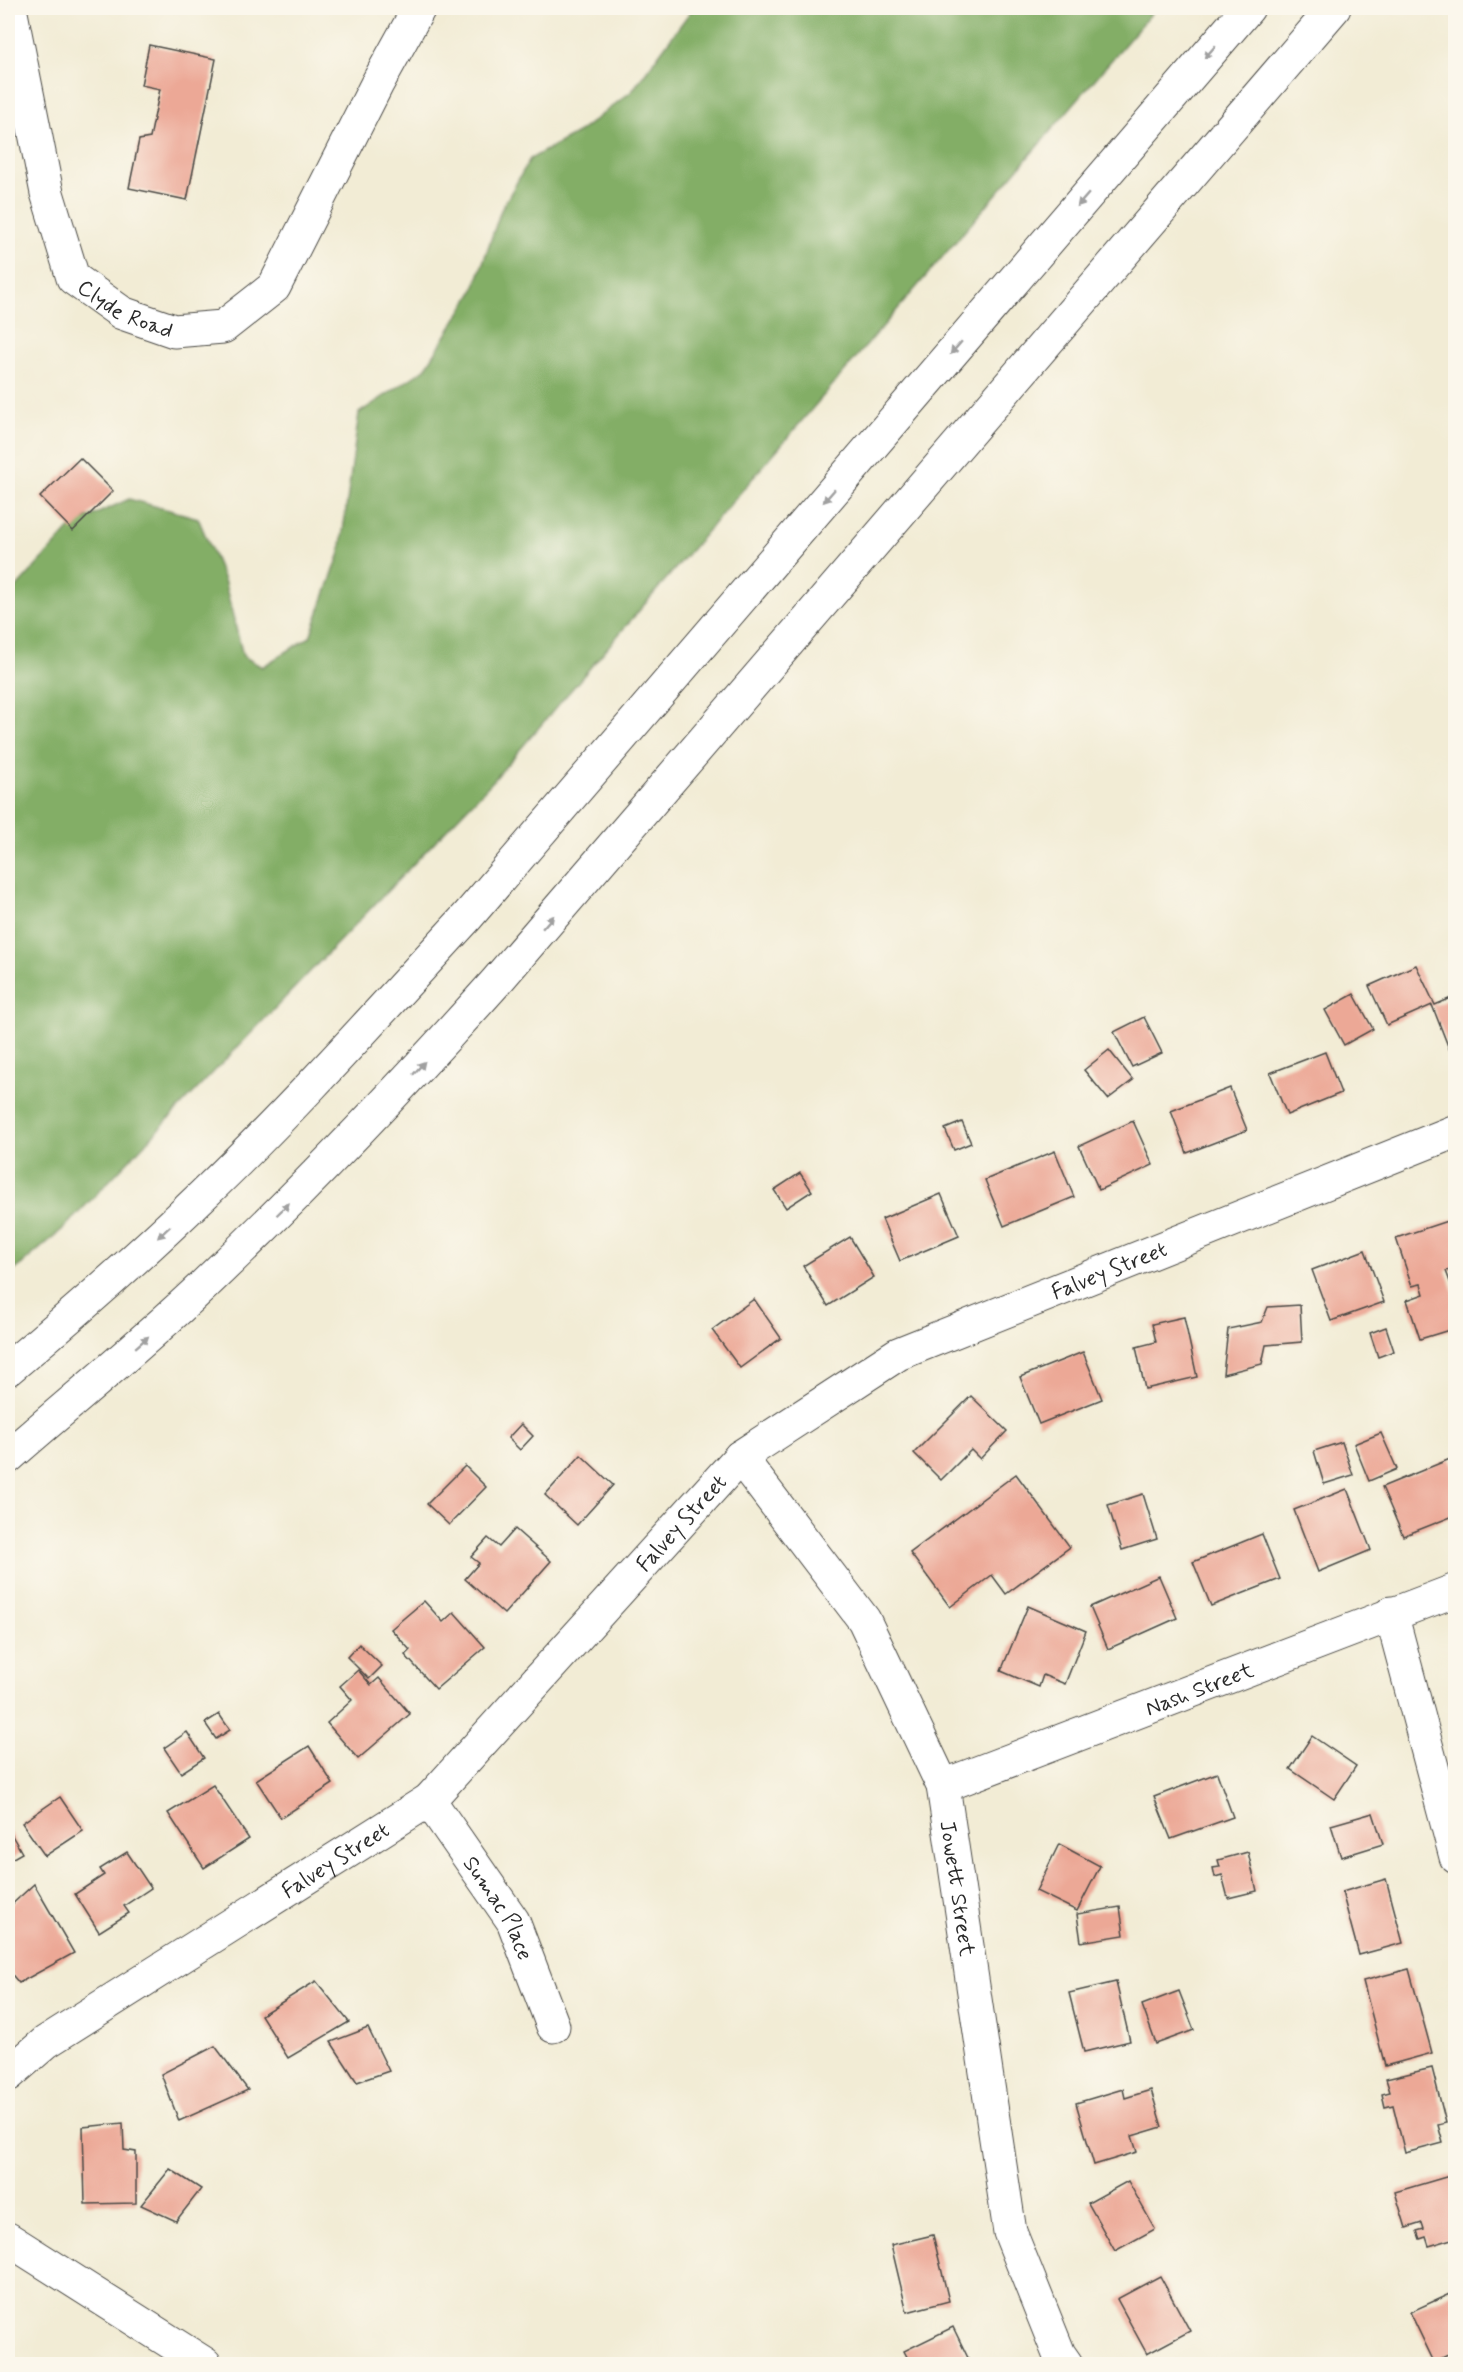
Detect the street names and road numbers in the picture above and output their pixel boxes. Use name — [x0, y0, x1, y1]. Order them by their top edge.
street label: Clyde Road — [71, 274, 176, 346]
street label: Falvey Street — [1048, 1236, 1171, 1307]
street label: Falvey Street — [631, 1469, 734, 1578]
street label: Nash Street — [1142, 1657, 1258, 1723]
street label: Falvey Street — [277, 1817, 395, 1906]
street label: Jowett Street — [932, 1819, 980, 1958]
street label: Sumac Place — [456, 1851, 539, 1964]

